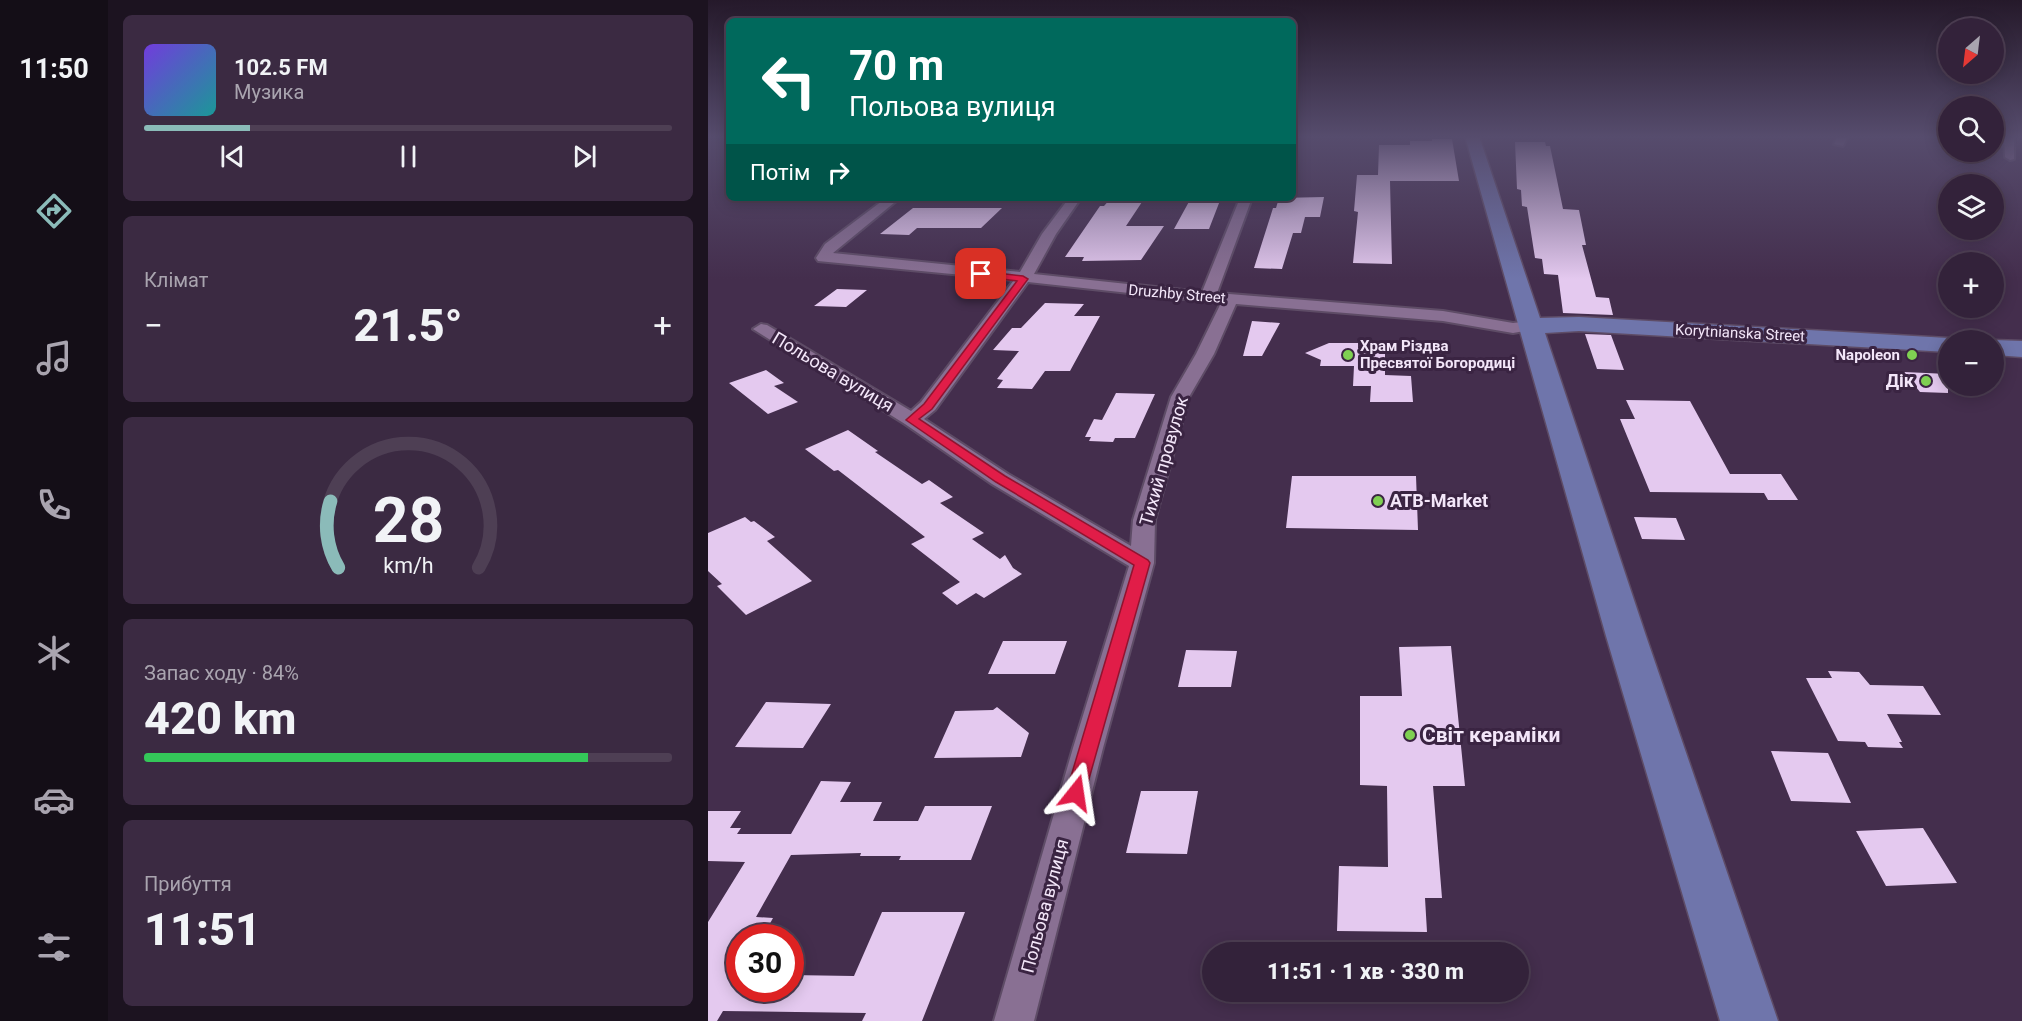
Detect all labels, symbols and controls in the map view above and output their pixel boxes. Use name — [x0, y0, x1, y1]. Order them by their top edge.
north arrow — [1938, 18, 2004, 84]
map controls — [1938, 18, 2004, 396]
text: 70 m — [849, 41, 944, 90]
icon: left — [750, 42, 828, 120]
text: 11:50 — [19, 53, 89, 85]
text: 102.5 FM — [234, 55, 328, 80]
text: Музика — [234, 80, 304, 104]
text: Польова вулиця — [849, 91, 1056, 123]
button: search — [1938, 96, 2004, 162]
icon: previous — [216, 140, 249, 173]
icon: pause — [392, 140, 425, 173]
icon: next — [568, 140, 601, 173]
icon: right — [822, 156, 855, 189]
text: Потім — [750, 160, 810, 185]
button: layers — [1938, 174, 2004, 240]
icon: directions — [33, 190, 75, 232]
pin — [955, 248, 1006, 299]
button: + — [1938, 252, 2004, 318]
icon: arrive — [964, 257, 997, 290]
text: Клімат — [144, 268, 208, 292]
street label: Druzhby Street — [1128, 281, 1227, 307]
text: 21.5° — [354, 299, 463, 352]
text: − — [144, 306, 163, 345]
text: + — [653, 306, 672, 345]
street label: Korytnianska Street — [1675, 321, 1806, 345]
street label: Польова вулиця — [769, 327, 898, 416]
button: − — [1938, 330, 2004, 396]
icon: music — [33, 337, 75, 379]
place label: Храм Різдва Пресвятої Богородиці — [1360, 337, 1515, 372]
place label: Napoleon — [1836, 346, 1900, 364]
marker: Храм Різдва Пресвятої Богородиці — [1341, 348, 1355, 362]
marker: Napoleon — [1905, 348, 1919, 362]
place label: Дік — [1886, 370, 1915, 391]
marker: Дік — [1919, 374, 1933, 388]
street label: Тихий провулок — [1135, 393, 1192, 528]
icon: phone — [33, 484, 75, 526]
text: 28 — [372, 484, 444, 557]
place label: ATB-Market — [1390, 490, 1488, 511]
marker: ATB-Market — [1371, 494, 1385, 508]
text: km/h — [383, 553, 433, 578]
icon: climate — [33, 632, 75, 674]
text: Запас ходу · 84% — [144, 661, 299, 685]
text: 420 km — [144, 692, 296, 745]
place label: Світ кераміки — [1422, 723, 1560, 747]
marker: Світ кераміки — [1403, 728, 1417, 742]
position arrow — [1044, 761, 1108, 825]
icon: car — [33, 779, 75, 821]
street label: Польова вулиця — [1017, 837, 1072, 975]
text: Прибуття — [144, 872, 232, 896]
text: 11:51 — [144, 903, 261, 956]
speed limit sign: 30 — [726, 924, 804, 1002]
icon: filters — [33, 926, 75, 968]
text: 11:51 · 1 хв · 330 m — [1267, 959, 1464, 984]

